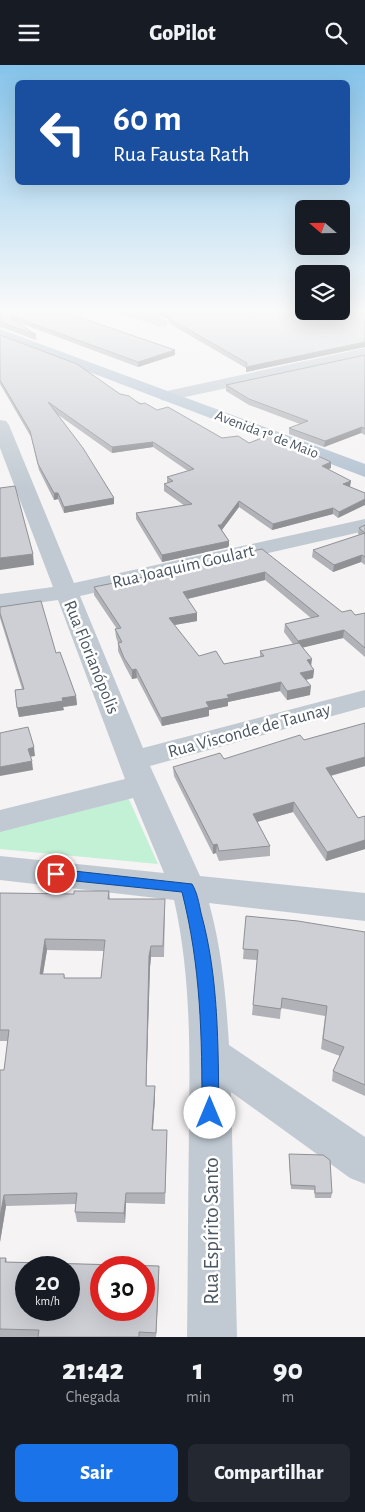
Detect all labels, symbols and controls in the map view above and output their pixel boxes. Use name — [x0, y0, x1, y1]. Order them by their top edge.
icon: menu — [15, 19, 43, 47]
icon: search — [322, 19, 350, 47]
text: GoPilot — [149, 22, 216, 44]
icon: left — [30, 100, 95, 165]
text: 60 m — [113, 102, 182, 137]
text: Rua Fausta Rath — [113, 143, 249, 165]
north arrow — [295, 200, 350, 255]
map controls — [295, 200, 350, 320]
button: layers — [295, 265, 350, 320]
street label: Avenida 1º de Maio — [213, 408, 321, 461]
street label: Rua Joaquim Goulart — [110, 542, 256, 592]
street label: Rua Florianópolis — [60, 598, 122, 717]
street label: Rua Visconde de Taunay — [166, 701, 333, 761]
pin — [35, 853, 77, 895]
icon: arrive — [42, 860, 70, 888]
position arrow — [183, 1086, 235, 1138]
street label: Rua Espírito Santo — [201, 1157, 222, 1305]
speed limit sign: 30 — [90, 1256, 155, 1321]
text: 20 — [35, 1270, 60, 1295]
text: km/h — [35, 1295, 60, 1307]
text: 21:42 — [62, 1355, 124, 1385]
text: 1 — [193, 1355, 204, 1385]
text: 90 — [273, 1355, 303, 1385]
text: Chegada — [66, 1389, 120, 1405]
text: min — [186, 1389, 211, 1405]
text: m — [282, 1389, 294, 1405]
button: Sair — [15, 1444, 178, 1502]
button: Compartilhar — [188, 1444, 350, 1502]

